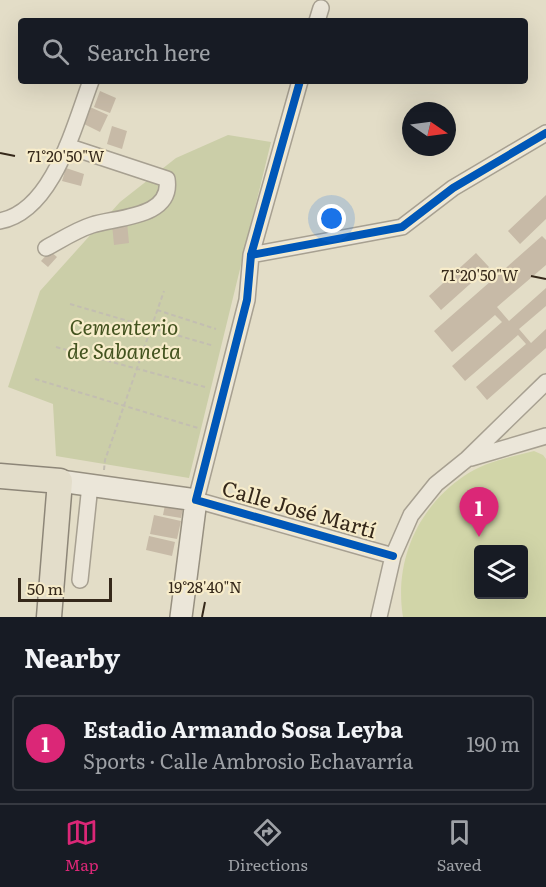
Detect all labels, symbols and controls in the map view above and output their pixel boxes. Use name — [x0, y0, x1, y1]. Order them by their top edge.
search box — [18, 18, 528, 84]
icon: search — [39, 35, 72, 68]
text: Search here — [87, 35, 210, 68]
north arrow — [402, 102, 456, 156]
text: 71°20'50"W — [28, 144, 105, 167]
your location — [317, 204, 346, 233]
text: 71°20'50"W — [442, 263, 519, 286]
park label: Cementerio de Sabaneta — [67, 310, 181, 365]
street label: Calle José Martí — [219, 471, 381, 544]
pin: 1 — [460, 488, 498, 537]
map controls — [474, 545, 528, 599]
button: layers — [474, 545, 528, 599]
scale bar — [18, 575, 112, 602]
text: 19°28'40"N — [168, 575, 242, 598]
text: 50 m — [27, 576, 63, 600]
text: Nearby — [24, 637, 120, 676]
text: Estadio Armando Sosa Leyba — [83, 712, 403, 745]
text: 1 — [41, 728, 50, 758]
text: 190 m — [466, 728, 520, 758]
text: Sports · Calle Ambrosio Echavarría — [83, 745, 413, 775]
tab: Map — [65, 816, 99, 876]
tab: Directions — [228, 816, 308, 876]
tab: Saved — [437, 816, 481, 876]

